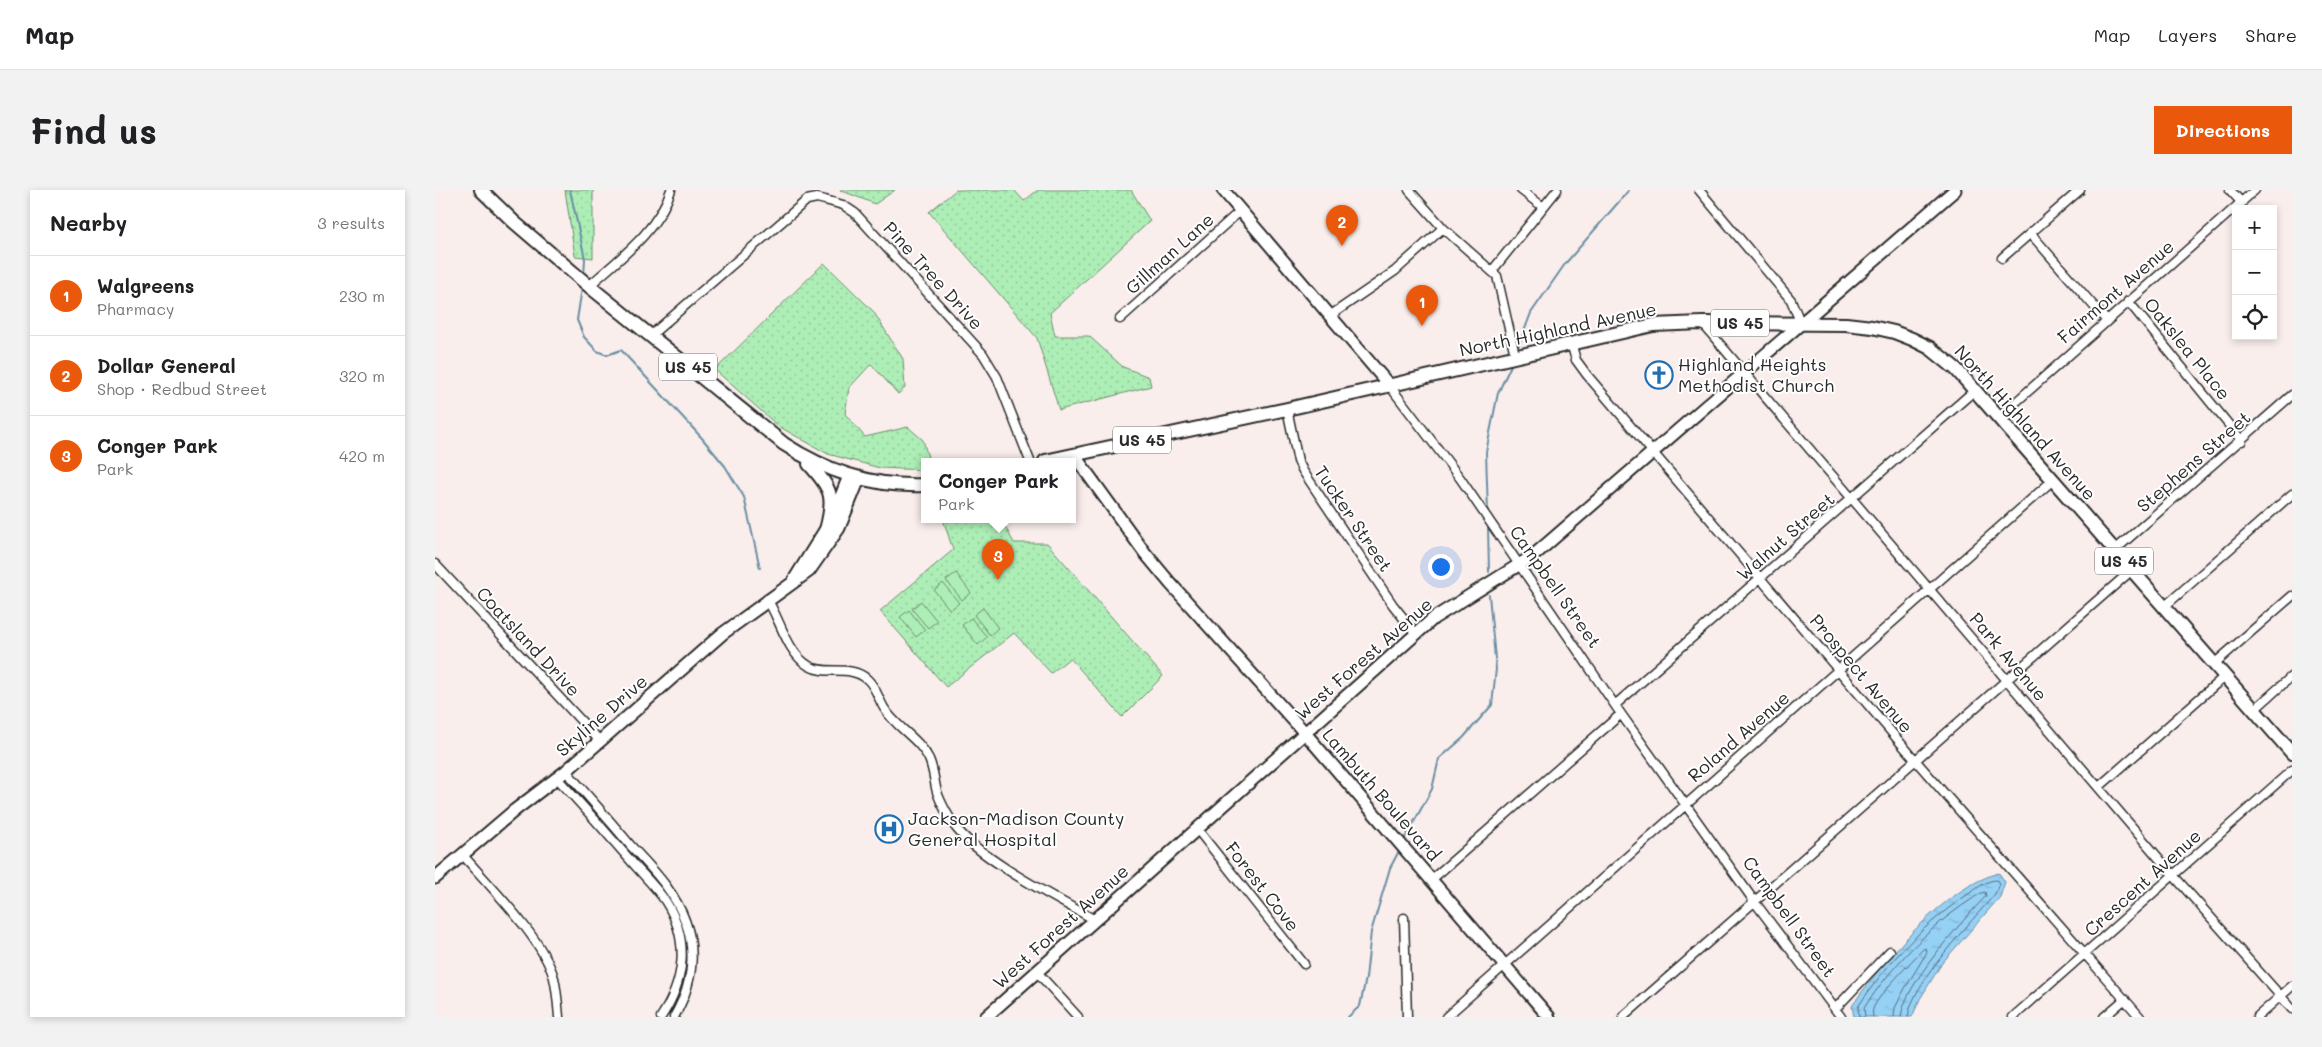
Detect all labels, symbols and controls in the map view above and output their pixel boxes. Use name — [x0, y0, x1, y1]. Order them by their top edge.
text: Map — [25, 19, 74, 50]
text: Map — [2094, 23, 2130, 47]
text: Layers — [2158, 23, 2217, 47]
text: Share — [2245, 23, 2297, 47]
button: Directions — [2154, 106, 2292, 154]
text: Find us — [30, 107, 157, 153]
pin: 2 — [1326, 205, 1358, 246]
map controls — [2232, 205, 2277, 340]
button: + — [2232, 205, 2277, 250]
street label: Gillman Lane — [1120, 207, 1219, 299]
text: Nearby — [50, 209, 127, 236]
text: 3 results — [317, 212, 385, 233]
street label: Pine Tree Drive — [879, 216, 989, 335]
street label: Fairmont Avenue — [2052, 234, 2179, 348]
button: − — [2232, 250, 2277, 295]
text: Walgreens — [97, 273, 194, 298]
text: 1 — [62, 285, 70, 306]
text: 230 m — [339, 285, 385, 306]
pin: 1 — [1406, 285, 1438, 326]
street label: Oakslea Place — [2139, 292, 2236, 404]
button: locate — [2232, 295, 2277, 340]
street label: North Highland Avenue — [1457, 296, 1659, 362]
text: Pharmacy — [97, 298, 174, 319]
road number: US 45 — [1711, 310, 1769, 336]
street label: North Highland Avenue — [1950, 340, 2102, 505]
place label: Highland Heights Methodist Church — [1678, 352, 1834, 397]
text: Dollar General — [97, 353, 236, 378]
road number: US 45 — [659, 353, 717, 380]
church icon: Highland Heights Methodist Church — [1644, 360, 1674, 390]
text: 2 — [62, 365, 70, 386]
text: 320 m — [339, 365, 385, 386]
text: Shop · Redbud Street — [97, 378, 267, 399]
street label: Stephens Street — [2131, 405, 2255, 517]
road number: US 45 — [1113, 426, 1171, 454]
text: Conger Park — [97, 433, 218, 458]
text: 3 — [61, 445, 71, 466]
text: 420 m — [339, 445, 385, 466]
text: Park — [97, 458, 133, 479]
popup — [921, 458, 1076, 523]
street label: Tucker Street — [1309, 461, 1398, 576]
text: Conger Park — [938, 468, 1059, 493]
street label: Walnut Street — [1731, 487, 1839, 585]
text: Park — [938, 493, 974, 514]
street label: Campbell Street — [1505, 520, 1607, 652]
pin: 3 — [982, 539, 1014, 580]
road number: US 45 — [2095, 548, 2153, 574]
your location — [1428, 554, 1454, 580]
street label: Coatsland Drive — [472, 581, 586, 701]
street label: West Forest Avenue — [1289, 592, 1437, 725]
street label: Park Avenue — [1965, 607, 2053, 706]
street label: Prospect Avenue — [1805, 609, 1919, 738]
street label: Skyline Drive — [551, 669, 652, 762]
street label: Roland Avenue — [1682, 685, 1794, 787]
street label: Lambuth Boulevard — [1317, 723, 1446, 866]
place label: Jackson-Madison County General Hospital — [908, 806, 1125, 851]
hospital icon: Jackson-Madison County General Hospital — [874, 814, 904, 844]
street label: Crescent Avenue — [2079, 823, 2206, 941]
street label: Forest Cove — [1220, 837, 1305, 936]
street label: Campbell Street — [1738, 851, 1842, 982]
street label: West Forest Avenue — [987, 859, 1133, 994]

